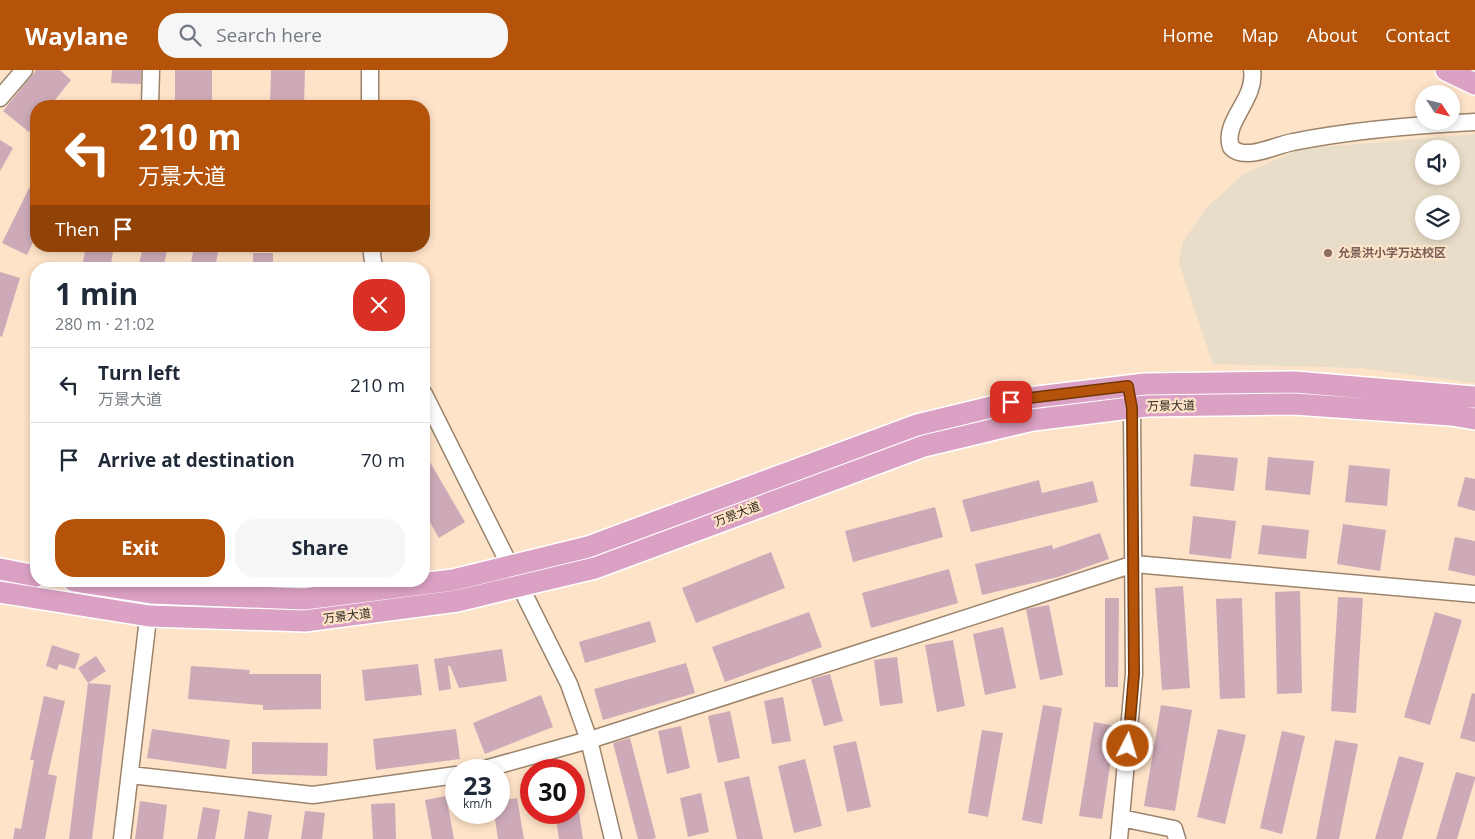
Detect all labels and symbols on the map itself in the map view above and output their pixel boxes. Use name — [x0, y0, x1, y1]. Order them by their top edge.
north arrow — [1415, 85, 1460, 130]
place label: 允景洪小学万达校区 — [1338, 244, 1446, 261]
marker: 允景洪小学万达校区 — [1322, 247, 1334, 259]
pin — [990, 381, 1032, 423]
street label: 万景大道 — [1147, 397, 1195, 414]
street label: 万景大道 — [711, 497, 762, 530]
street label: 万景大道 — [322, 604, 372, 627]
position arrow — [1101, 719, 1153, 771]
speed limit sign: 30 — [520, 759, 585, 824]

